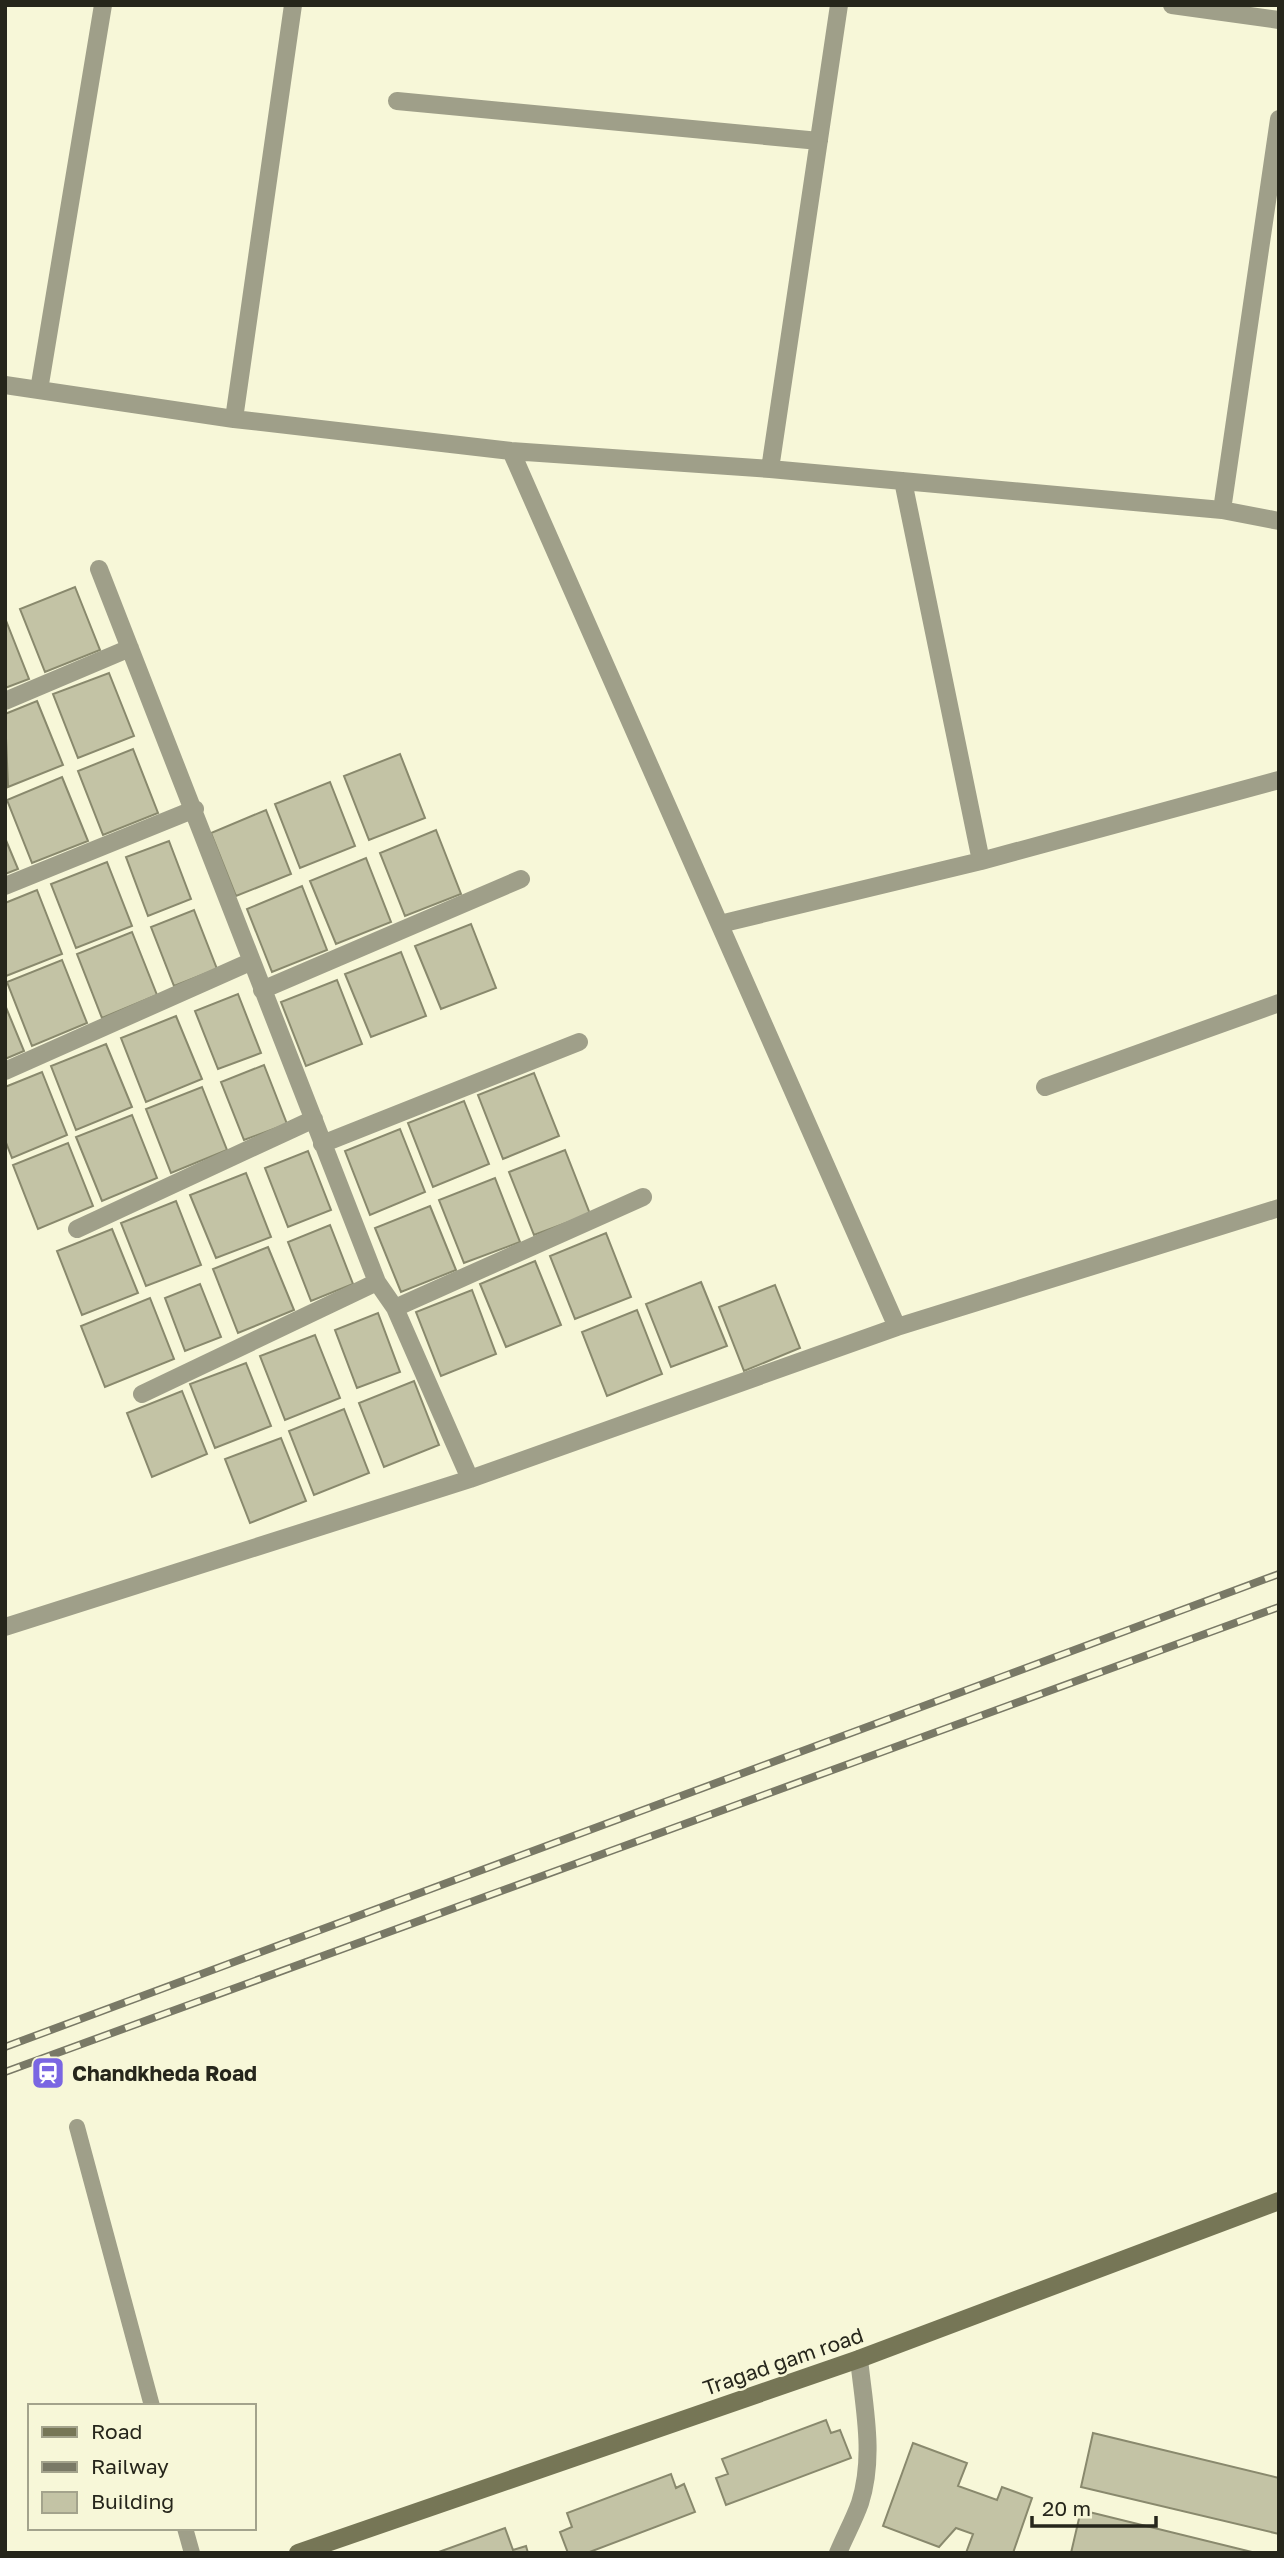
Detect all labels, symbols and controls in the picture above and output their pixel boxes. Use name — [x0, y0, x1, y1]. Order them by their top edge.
station icon: Chandkheda Road — [29, 2054, 67, 2092]
place label: Chandkheda Road — [72, 2060, 257, 2086]
street label: Tragad gam road — [699, 2321, 867, 2401]
legend — [28, 2404, 256, 2530]
text: Road — [91, 2418, 142, 2444]
text: Railway — [91, 2453, 169, 2479]
scale bar — [1032, 2484, 1156, 2528]
text: Building — [91, 2488, 174, 2514]
text: 20 m — [1042, 2495, 1091, 2521]

